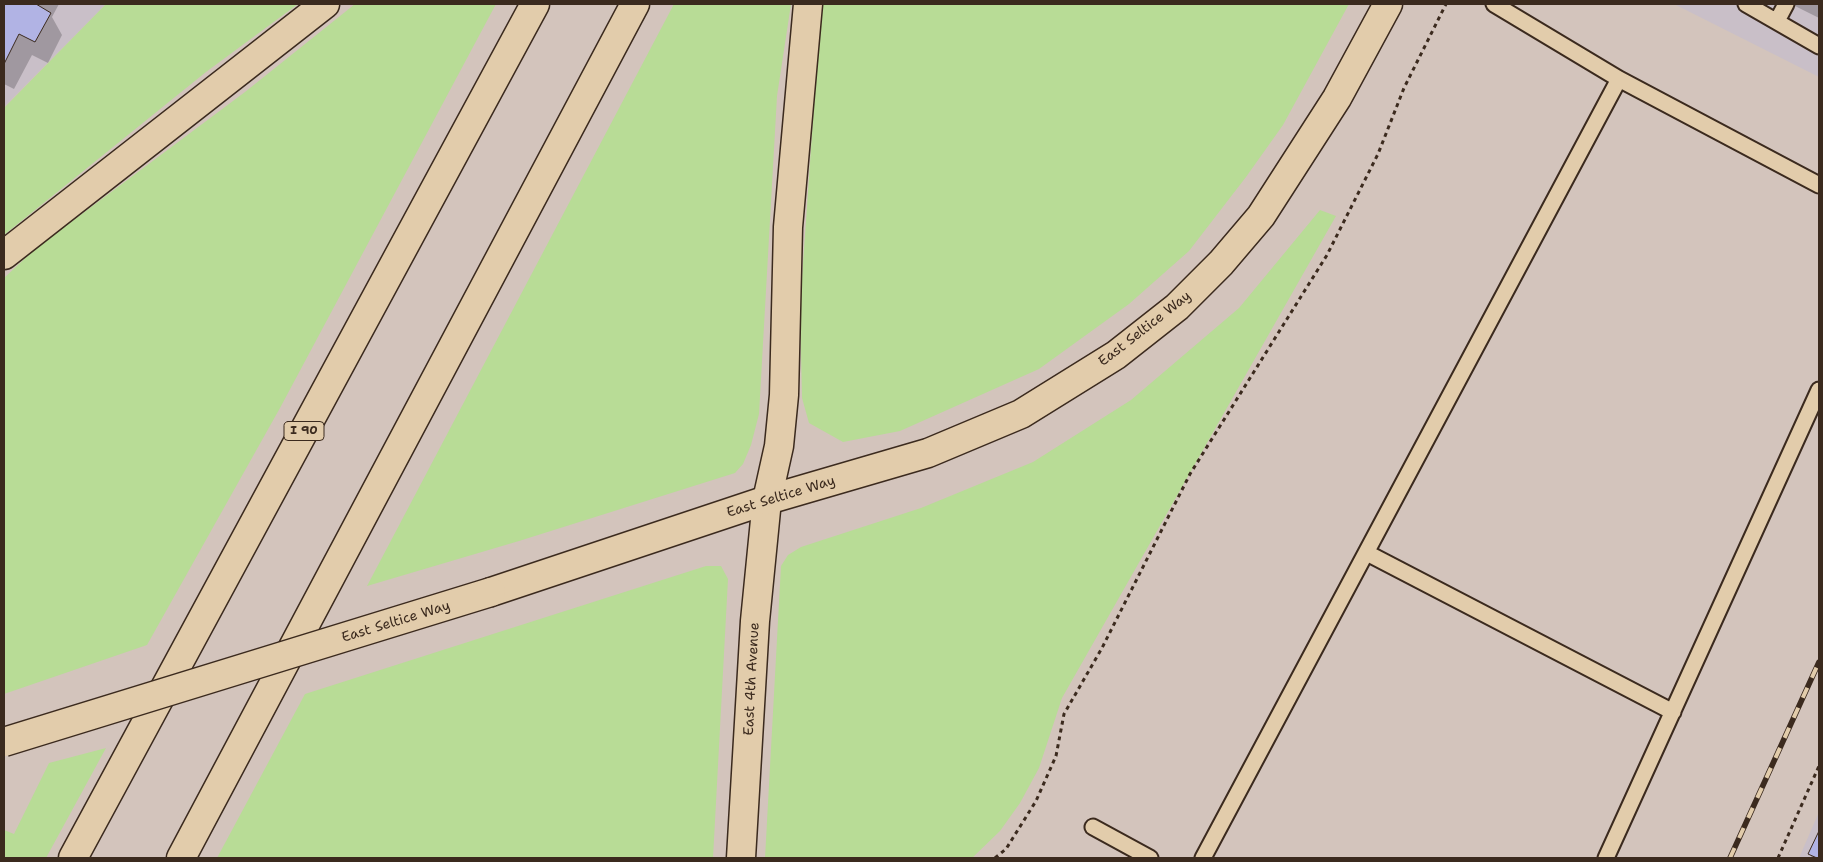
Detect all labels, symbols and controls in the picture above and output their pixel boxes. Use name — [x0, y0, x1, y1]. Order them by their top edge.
street label: East Seltice Way — [1095, 288, 1195, 370]
road number: I 90 — [284, 422, 324, 441]
street label: East Seltice Way — [725, 472, 837, 522]
street label: East Seltice Way — [340, 597, 452, 647]
street label: East 4th Avenue — [741, 622, 763, 736]

